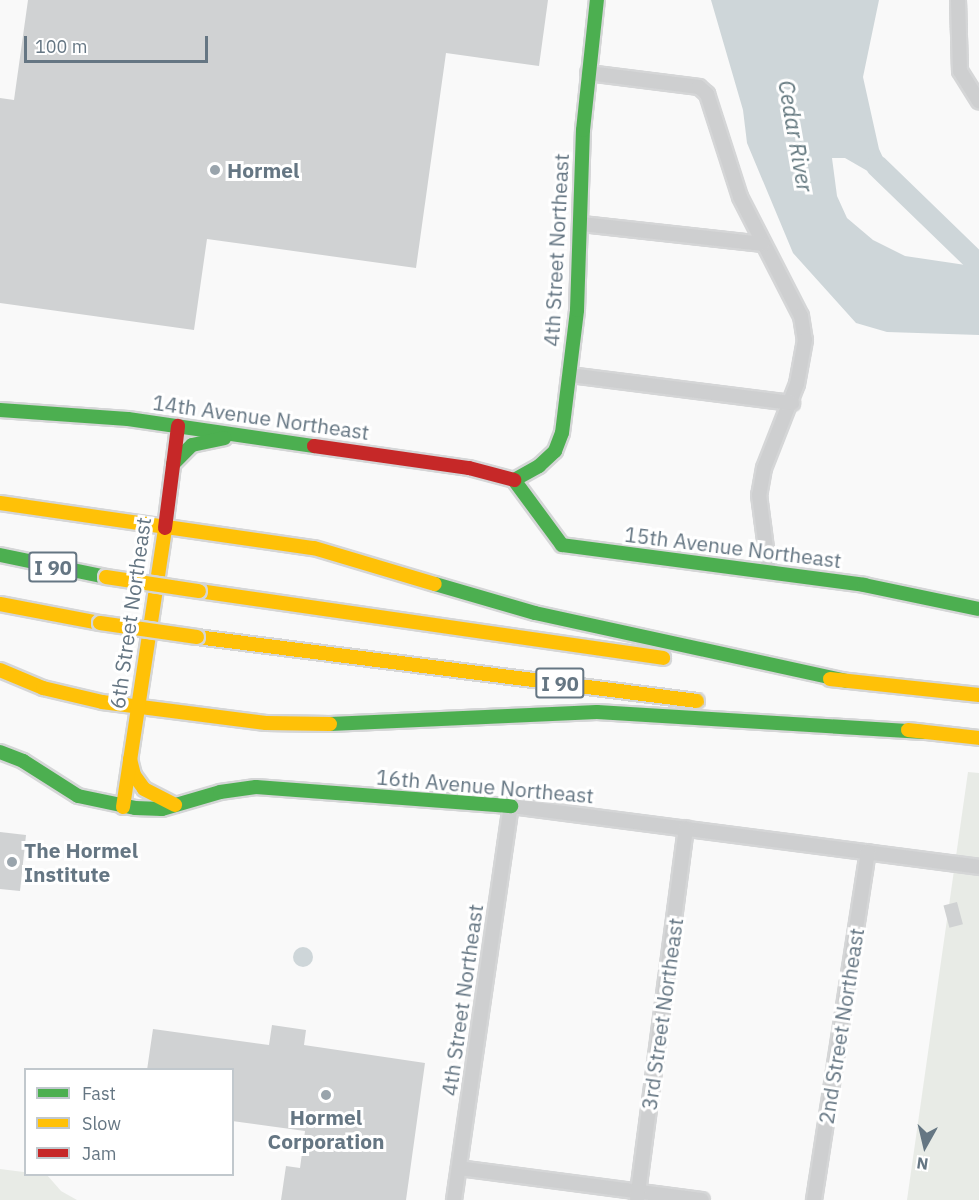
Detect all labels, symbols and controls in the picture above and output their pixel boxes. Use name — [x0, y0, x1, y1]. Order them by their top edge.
scale bar — [27, 24, 212, 62]
text: 100 m — [35, 35, 87, 58]
water label: Cedar River — [773, 78, 819, 194]
street label: 4th Street Northeast — [538, 153, 574, 347]
place label: Hormel — [227, 157, 299, 183]
marker: Hormel — [208, 163, 222, 177]
street label: 14th Avenue Northeast — [151, 389, 371, 445]
street label: 6th Street Northeast — [104, 516, 156, 710]
street label: 15th Avenue Northeast — [623, 521, 843, 573]
road number: I 90 — [28, 550, 78, 584]
road number: I 90 — [534, 666, 586, 700]
street label: 16th Avenue Northeast — [375, 764, 595, 808]
place label: The Hormel Institute — [24, 837, 138, 887]
marker: The Hormel Institute — [5, 855, 19, 869]
street label: 4th Street Northeast — [436, 903, 488, 1097]
street label: 3rd Street Northeast — [636, 916, 688, 1112]
street label: 2nd Street Northeast — [813, 926, 869, 1126]
legend — [24, 1068, 234, 1176]
text: Fast — [82, 1082, 116, 1105]
marker: Hormel Corporation — [319, 1088, 333, 1102]
place label: Hormel Corporation — [267, 1104, 385, 1154]
text: Slow — [82, 1112, 121, 1135]
north arrow — [895, 1116, 955, 1176]
text: Jam — [82, 1142, 117, 1165]
text: N — [915, 1153, 930, 1175]

